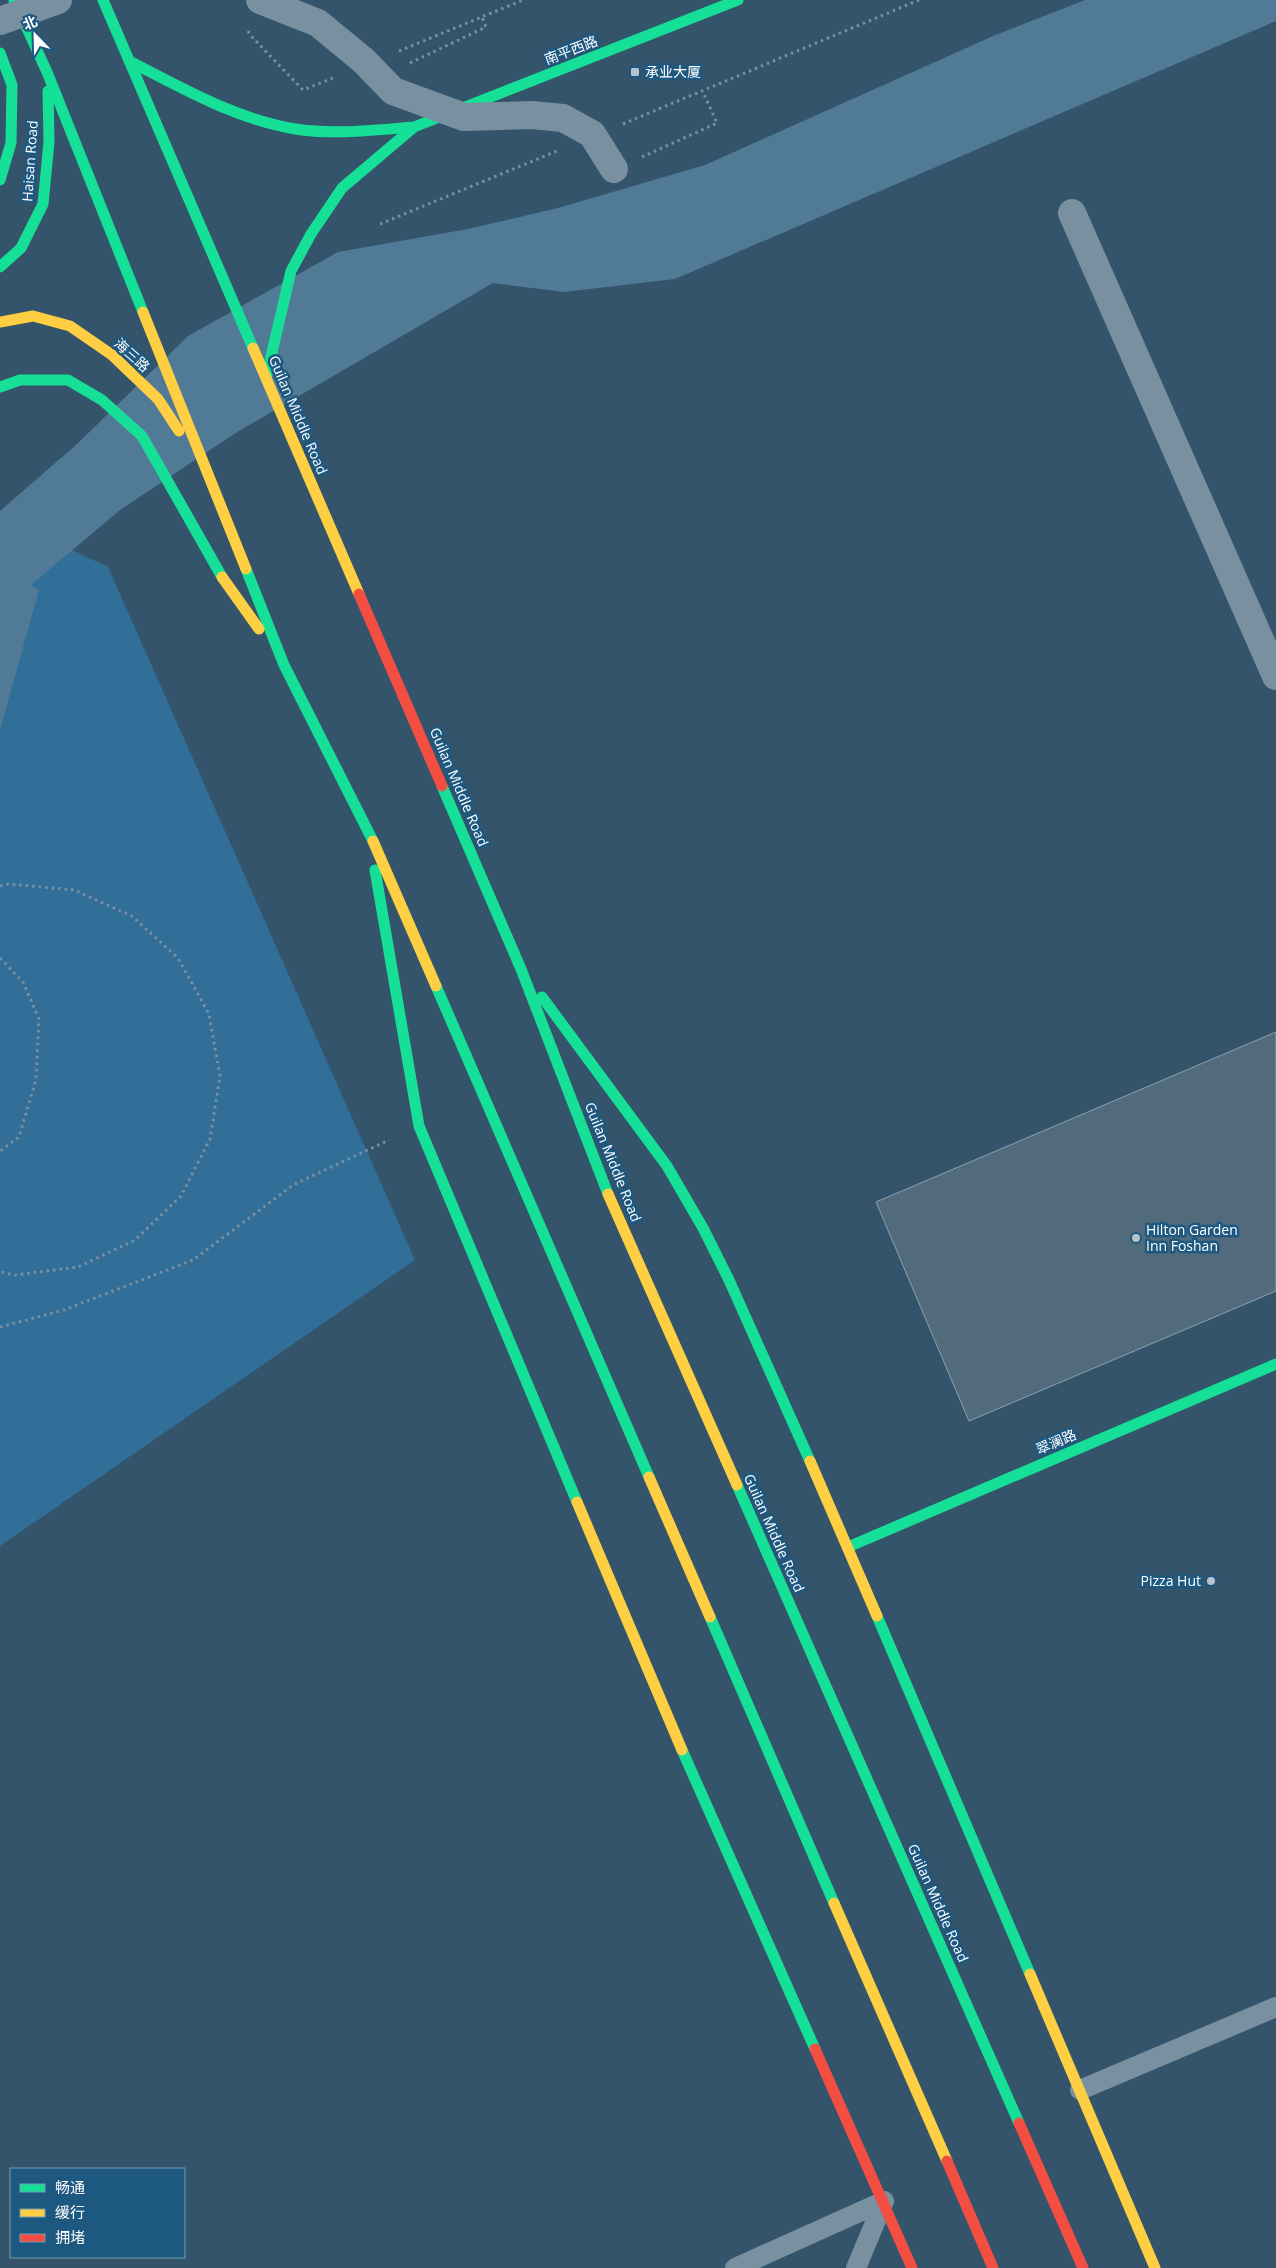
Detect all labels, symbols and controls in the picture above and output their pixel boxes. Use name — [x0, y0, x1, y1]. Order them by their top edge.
north arrow — [10, 10, 60, 60]
text: 北 — [20, 11, 40, 34]
street label: 南平西路 — [541, 31, 600, 68]
place label: 承业大厦 — [645, 62, 701, 81]
marker: 承业大厦 — [629, 66, 641, 78]
street label: Haisan Road — [17, 120, 42, 202]
street label: 海三路 — [110, 334, 154, 376]
street label: Guilan Middle Road — [265, 352, 332, 477]
street label: Guilan Middle Road — [426, 724, 493, 849]
street label: Guilan Middle Road — [581, 1099, 646, 1224]
place label: Hilton Garden Inn Foshan — [1146, 1220, 1238, 1255]
marker: Hilton Garden Inn Foshan — [1130, 1232, 1142, 1244]
street label: 翠澜路 — [1033, 1425, 1079, 1458]
street label: Guilan Middle Road — [740, 1471, 809, 1595]
place label: Pizza Hut — [1141, 1571, 1201, 1590]
marker: Pizza Hut — [1205, 1575, 1217, 1587]
street label: Guilan Middle Road — [904, 1841, 973, 1965]
legend — [10, 2168, 185, 2258]
text: 畅通 — [55, 2177, 85, 2197]
text: 缓行 — [55, 2202, 85, 2222]
text: 拥堵 — [55, 2227, 85, 2247]

